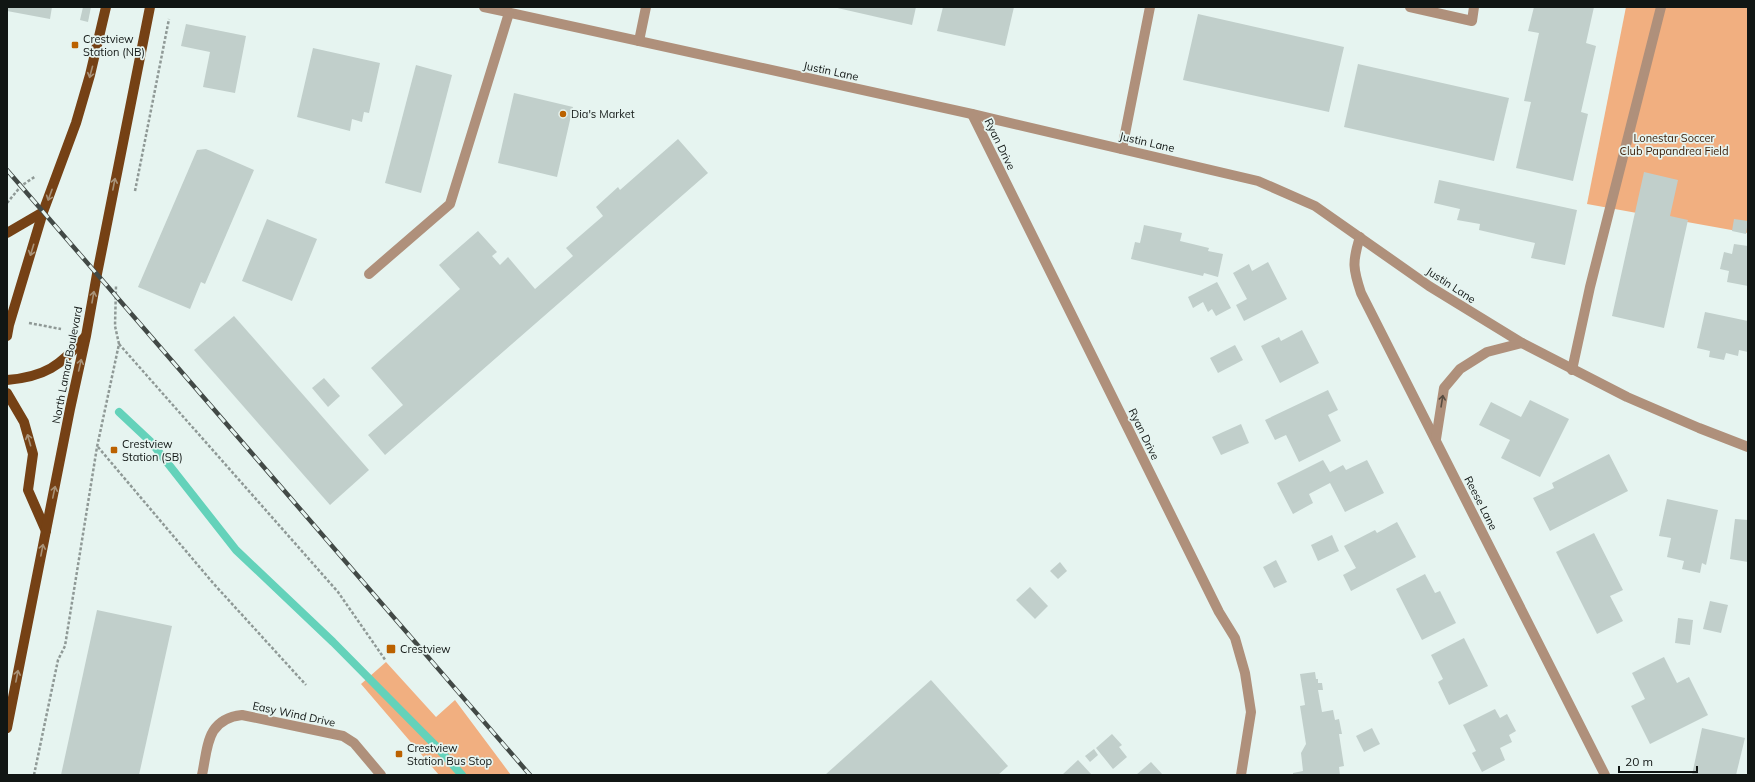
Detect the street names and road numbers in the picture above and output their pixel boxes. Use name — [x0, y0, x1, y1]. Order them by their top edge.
street label: Justin Lane — [802, 58, 860, 84]
street label: Ryan Drive — [981, 116, 1019, 172]
street label: Justin Lane — [1118, 129, 1176, 155]
street label: Justin Lane — [1424, 264, 1478, 306]
street label: North Lamar Boulevard — [49, 305, 85, 425]
street label: Ryan Drive — [1125, 406, 1163, 462]
street label: Reese Lane — [1461, 474, 1501, 532]
street label: Easy Wind Drive — [251, 698, 337, 730]

